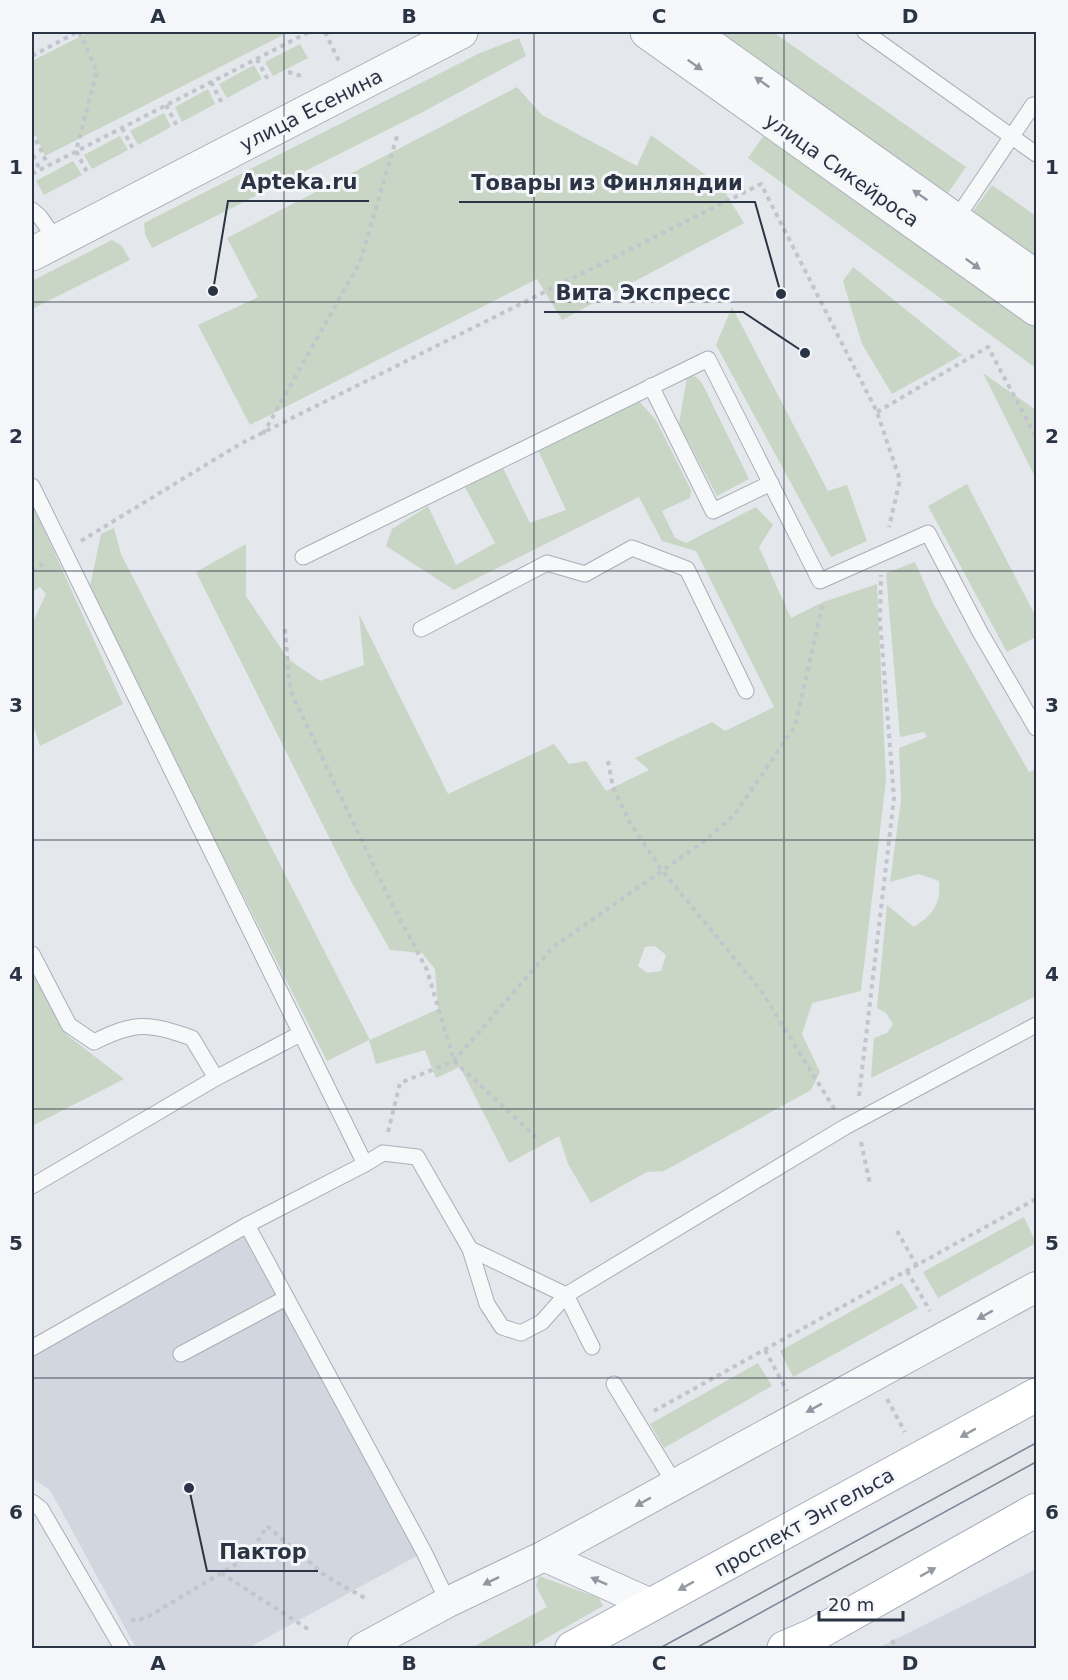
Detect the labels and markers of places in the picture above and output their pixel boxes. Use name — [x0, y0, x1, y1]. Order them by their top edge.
callout: Apteka.ru — [228, 162, 369, 201]
callout: Товары из Финляндии — [459, 163, 755, 202]
callout: Вита Экспресс — [544, 273, 743, 312]
callout: Пактор — [207, 1532, 318, 1571]

